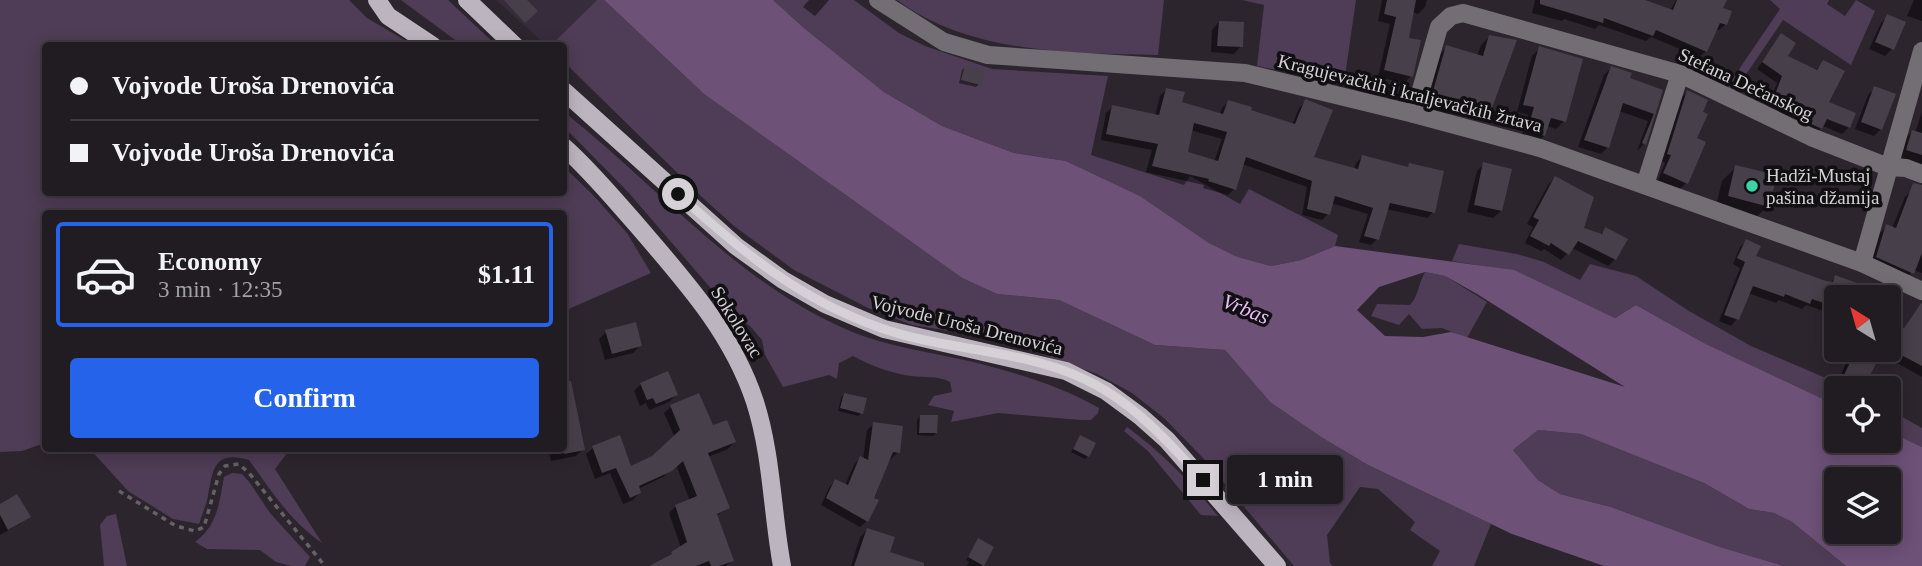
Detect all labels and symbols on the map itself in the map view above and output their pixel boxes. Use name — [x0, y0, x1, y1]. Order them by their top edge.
street label: Stefana Dečanskog — [1675, 44, 1817, 125]
street label: Kragujevačkih i kraljevačkih žrtava — [1276, 50, 1545, 136]
place label: Hadži-Mustaj pašina džamija — [1766, 165, 1880, 208]
route start — [662, 178, 694, 210]
marker: Hadži-Mustaj pašina džamija — [1744, 178, 1760, 194]
street label: Sokolovac — [707, 282, 767, 362]
north arrow — [1824, 285, 1900, 362]
water label: Vrbas — [1219, 289, 1273, 329]
street label: Vojvode Uroša Drenovića — [869, 291, 1066, 359]
callout: 1 min — [1228, 456, 1343, 504]
route end — [1187, 464, 1219, 496]

